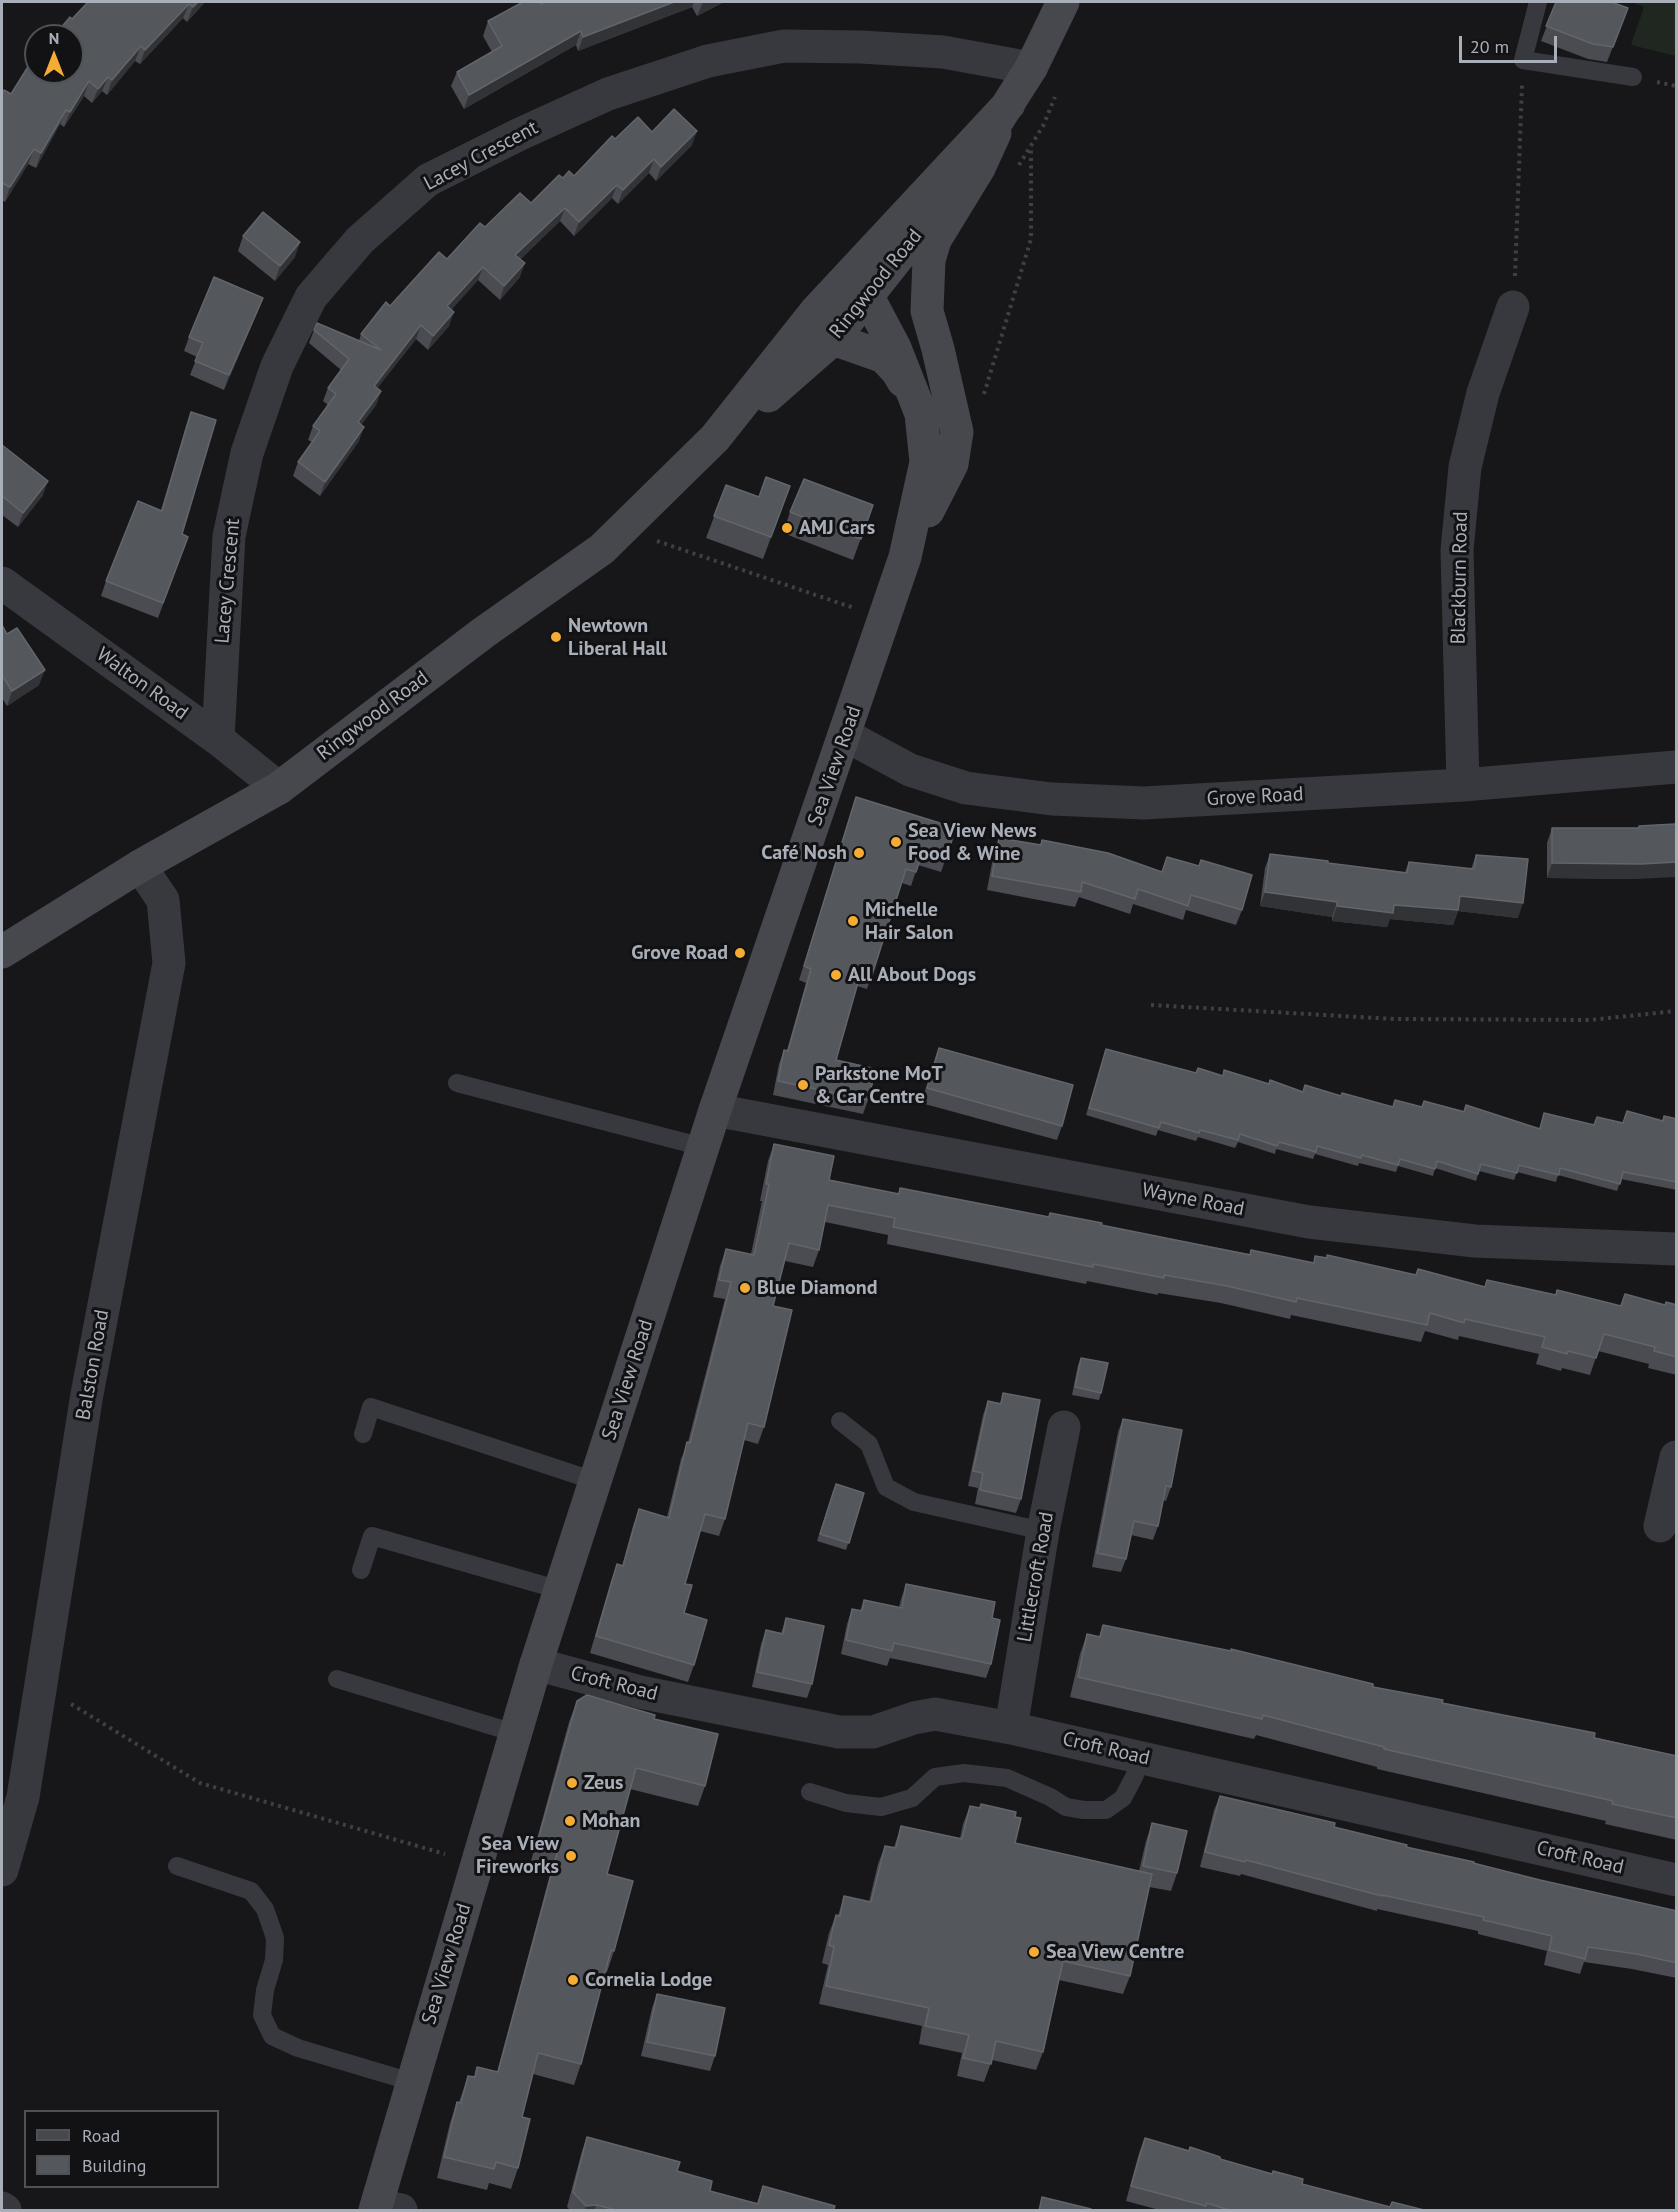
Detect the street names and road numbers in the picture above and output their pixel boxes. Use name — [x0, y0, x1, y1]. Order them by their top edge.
street label: Lacey Crescent — [420, 116, 542, 196]
street label: Ringwood Road — [825, 225, 927, 343]
street label: Blackburn Road — [1447, 511, 1473, 645]
street label: Lacey Crescent — [211, 517, 245, 645]
street label: Walton Road — [92, 643, 192, 725]
street label: Ringwood Road — [313, 666, 433, 766]
street label: Sea View Road — [803, 703, 867, 829]
street label: Grove Road — [1206, 782, 1304, 812]
street label: Wayne Road — [1140, 1178, 1246, 1222]
street label: Balston Road — [71, 1308, 115, 1422]
street label: Sea View Road — [597, 1317, 659, 1443]
street label: Littlecroft Road — [1013, 1510, 1059, 1644]
street label: Croft Road — [568, 1662, 660, 1706]
street label: Croft Road — [1060, 1727, 1152, 1771]
street label: Croft Road — [1534, 1836, 1626, 1880]
street label: Sea View Road — [417, 1901, 477, 2027]

